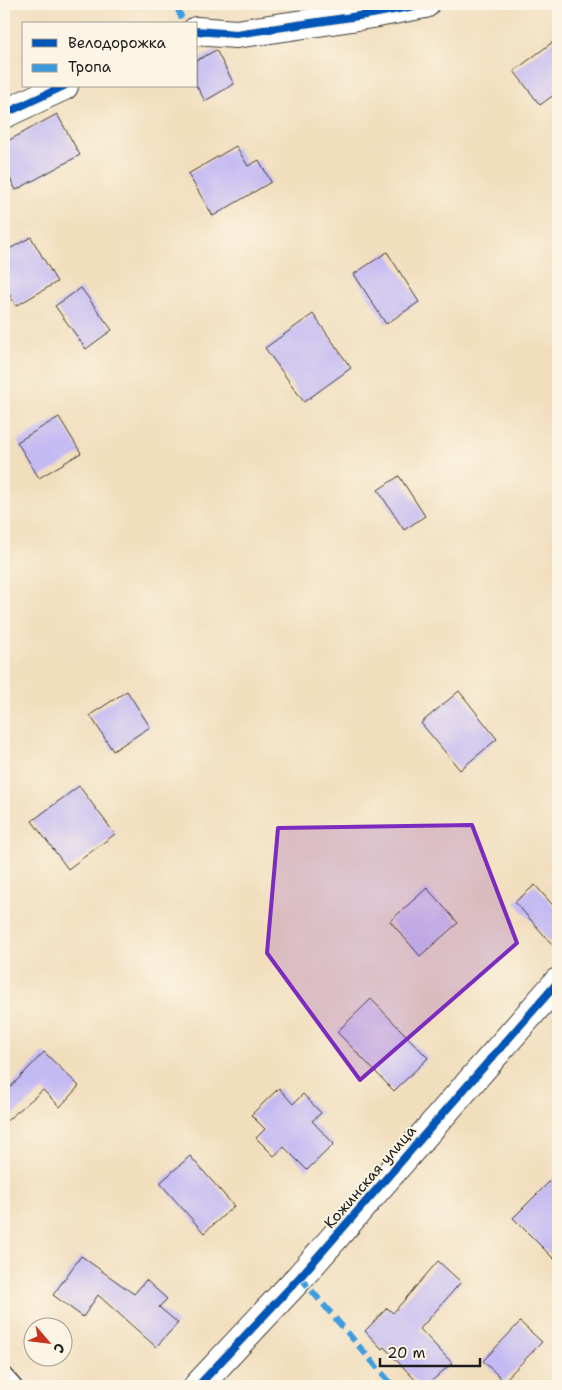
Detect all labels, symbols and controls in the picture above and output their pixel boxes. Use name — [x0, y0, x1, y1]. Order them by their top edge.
legend — [22, 22, 198, 88]
text: Велодорожка — [68, 33, 167, 53]
text: Тропа — [68, 57, 112, 77]
street label: Кожинская улица — [320, 1121, 421, 1233]
north arrow — [22, 1318, 72, 1368]
scale bar — [380, 1335, 480, 1367]
text: С — [50, 1340, 69, 1356]
text: 20 m — [387, 1343, 426, 1363]

